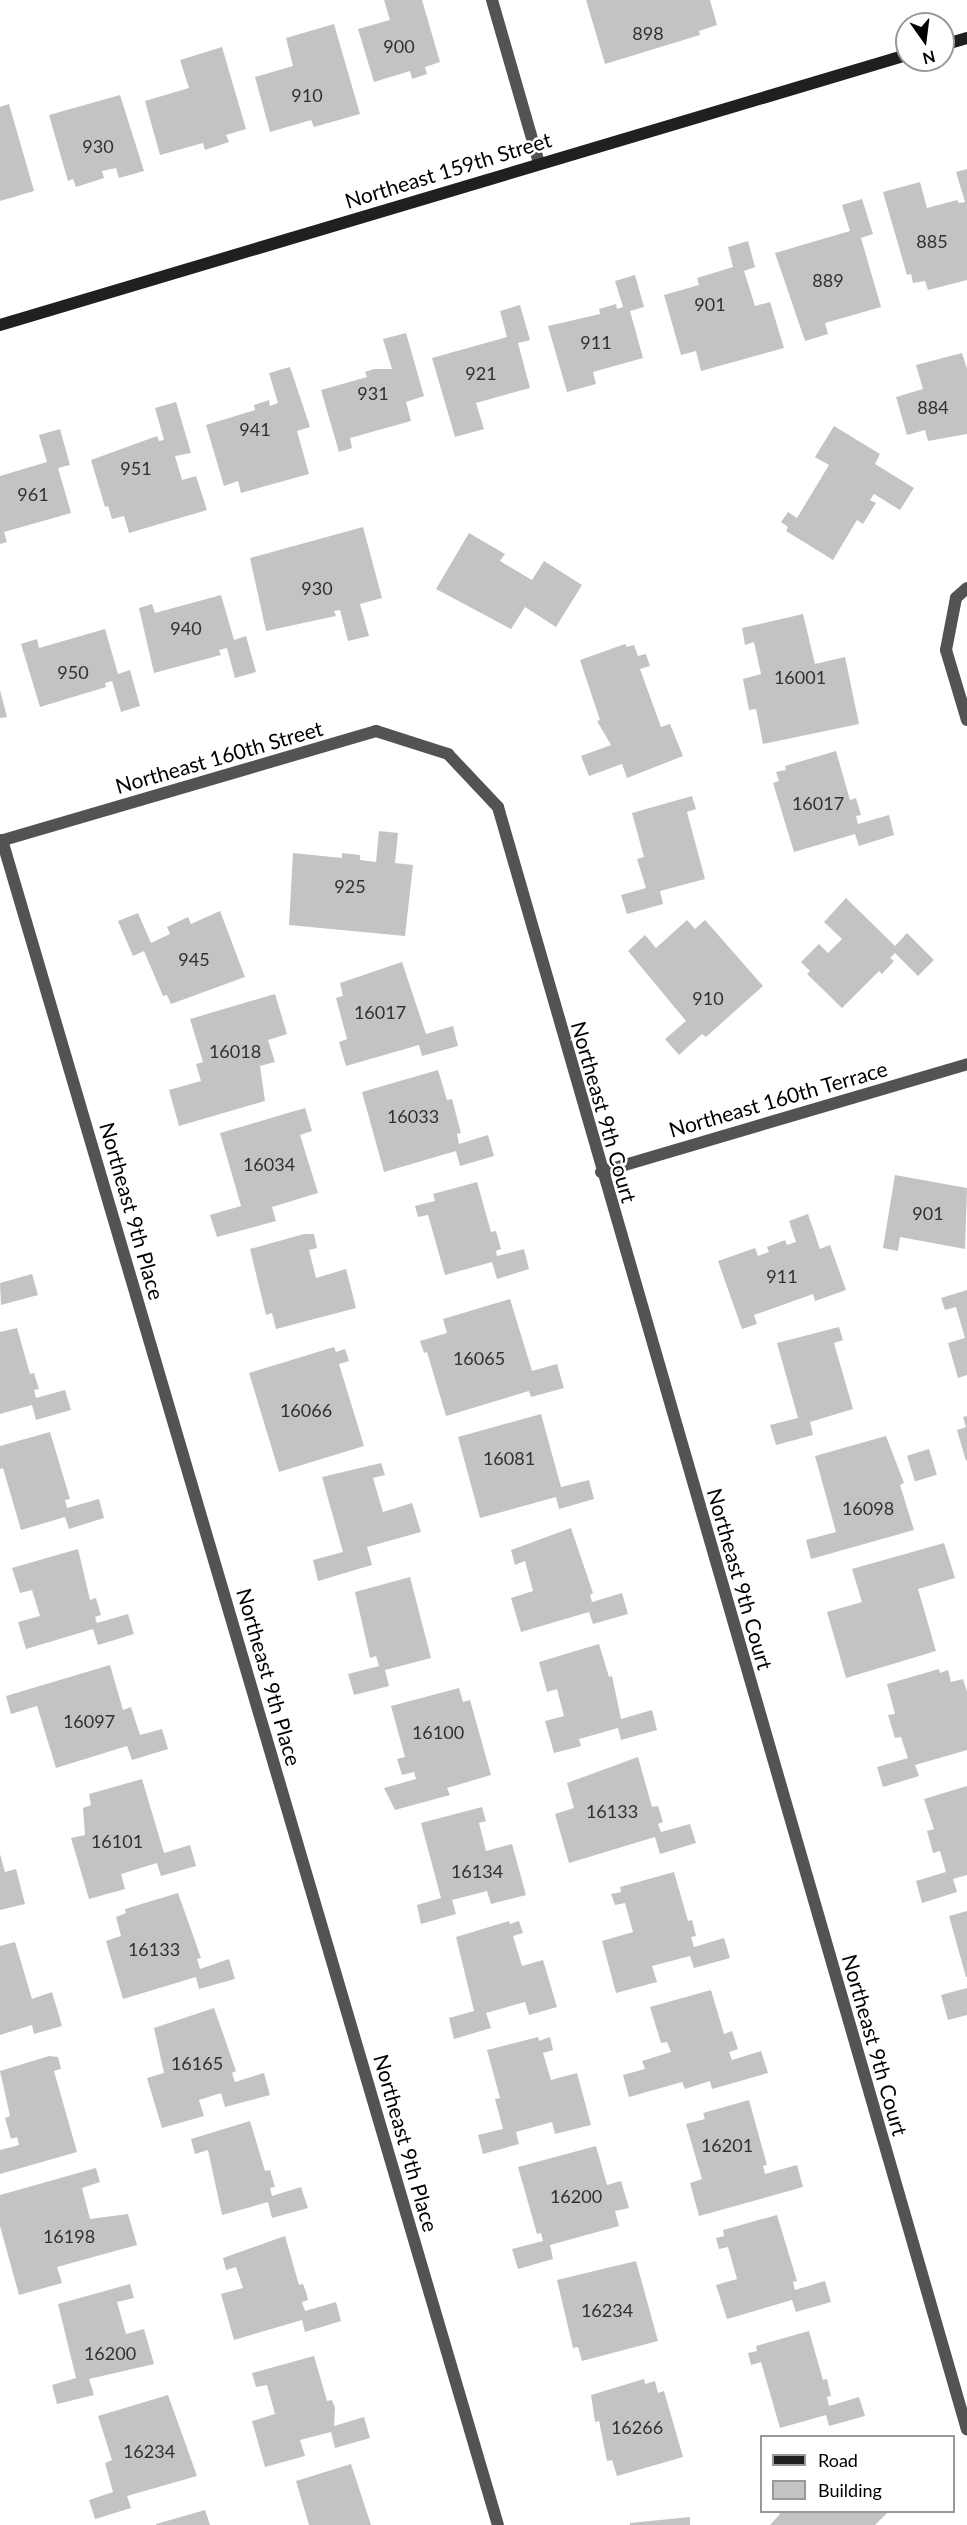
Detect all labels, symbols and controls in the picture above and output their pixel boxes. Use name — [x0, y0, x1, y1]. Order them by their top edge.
north arrow — [895, 12, 955, 72]
house number: 898 — [632, 22, 664, 44]
house number: 900 — [383, 35, 415, 57]
text: N — [921, 47, 937, 69]
house number: 910 — [291, 84, 323, 106]
street label: Northeast 159th Street — [342, 127, 554, 213]
house number: 930 — [82, 135, 114, 157]
house number: 885 — [916, 230, 948, 252]
house number: 889 — [812, 269, 844, 291]
house number: 901 — [694, 293, 726, 315]
house number: 911 — [580, 331, 612, 353]
house number: 921 — [465, 362, 497, 384]
house number: 931 — [357, 382, 389, 404]
house number: 884 — [917, 396, 949, 418]
house number: 941 — [239, 418, 271, 440]
house number: 951 — [120, 457, 152, 479]
house number: 961 — [17, 483, 49, 505]
house number: 930 — [301, 577, 333, 599]
house number: 940 — [170, 617, 202, 639]
house number: 950 — [57, 661, 89, 683]
house number: 16001 — [774, 666, 826, 688]
street label: Northeast 160th Street — [112, 715, 326, 799]
house number: 16017 — [792, 792, 844, 814]
house number: 925 — [334, 875, 366, 897]
house number: 945 — [178, 948, 210, 970]
house number: 910 — [692, 987, 724, 1009]
house number: 16017 — [354, 1001, 406, 1023]
street label: Northeast 9th Court — [566, 1018, 642, 1206]
house number: 16018 — [209, 1040, 261, 1062]
street label: Northeast 160th Terrace — [666, 1056, 890, 1142]
house number: 16033 — [387, 1105, 439, 1127]
street label: Northeast 9th Place — [95, 1119, 169, 1303]
house number: 16034 — [243, 1153, 295, 1175]
house number: 901 — [912, 1202, 944, 1224]
house number: 911 — [766, 1265, 798, 1287]
house number: 16065 — [453, 1347, 505, 1369]
house number: 16066 — [280, 1399, 332, 1421]
house number: 16081 — [483, 1447, 535, 1469]
street label: Northeast 9th Court — [702, 1485, 778, 1673]
house number: 16098 — [842, 1497, 894, 1519]
street label: Northeast 9th Place — [232, 1585, 306, 1769]
house number: 16097 — [63, 1710, 115, 1732]
house number: 16100 — [412, 1721, 464, 1743]
house number: 16133 — [586, 1800, 638, 1822]
house number: 16101 — [91, 1830, 143, 1852]
house number: 16134 — [451, 1860, 503, 1882]
house number: 16133 — [128, 1938, 180, 1960]
street label: Northeast 9th Court — [837, 1951, 913, 2139]
street label: Northeast 9th Place — [369, 2051, 443, 2235]
house number: 16165 — [171, 2052, 223, 2074]
house number: 16201 — [701, 2134, 753, 2156]
house number: 16200 — [550, 2185, 602, 2207]
house number: 16198 — [43, 2225, 95, 2247]
house number: 16234 — [581, 2299, 633, 2321]
house number: 16200 — [84, 2342, 136, 2364]
house number: 16266 — [611, 2416, 663, 2438]
legend — [760, 2435, 955, 2513]
house number: 16234 — [123, 2440, 175, 2462]
text: Road — [818, 2449, 858, 2471]
text: Building — [818, 2479, 882, 2501]

